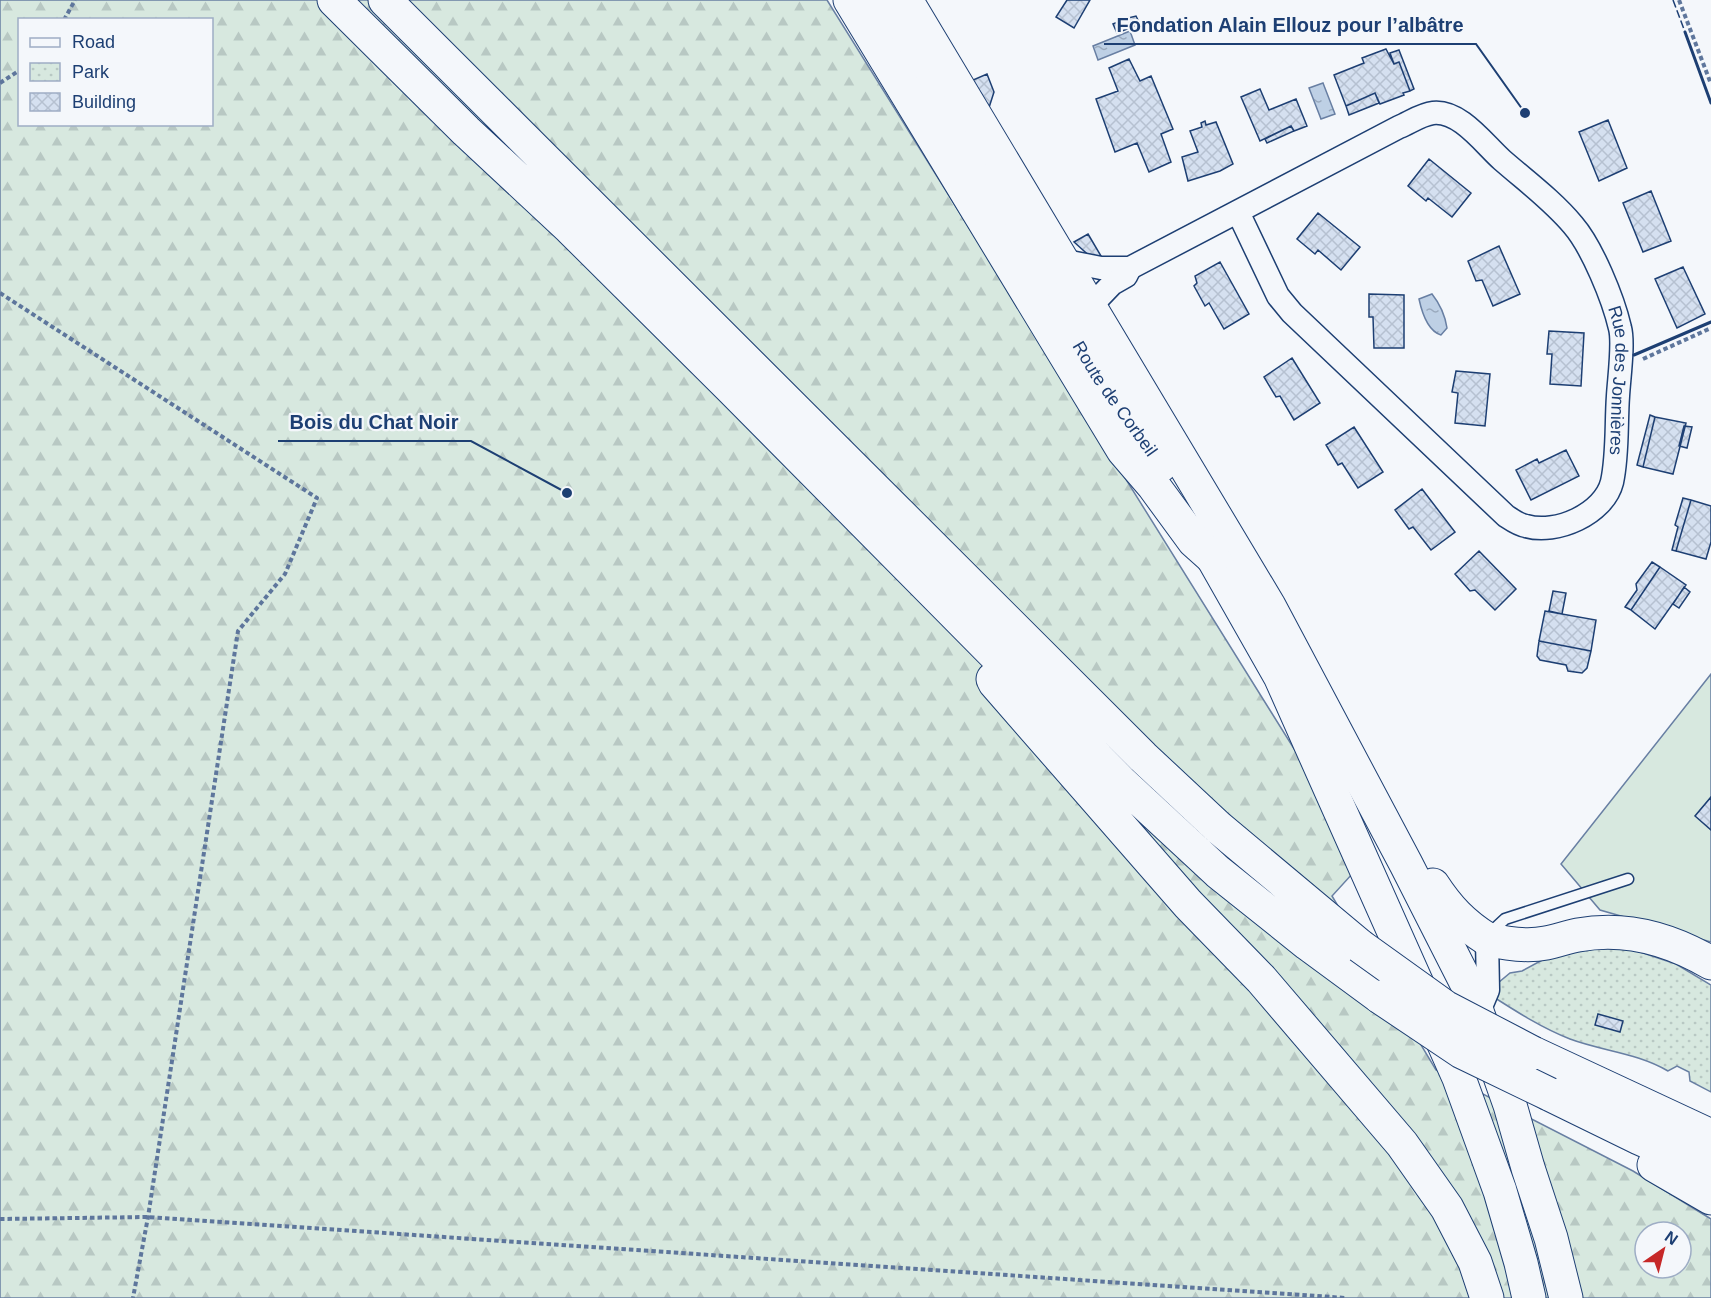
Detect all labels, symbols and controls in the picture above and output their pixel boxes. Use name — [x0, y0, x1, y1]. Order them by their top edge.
callout: Fondation Alain Ellouz pour l’albâtre — [1104, 6, 1476, 44]
text: Fondation Alain Ellouz pour l’albâtre — [1116, 14, 1464, 36]
legend — [18, 18, 213, 126]
text: Road — [72, 32, 115, 52]
text: Park — [72, 62, 110, 82]
text: Building — [72, 92, 136, 112]
street label: Rue des Jonnières — [1604, 303, 1632, 456]
street label: Route de Corbeil — [1069, 338, 1161, 460]
callout: Bois du Chat Noir — [278, 403, 471, 441]
text: Bois du Chat Noir — [290, 411, 459, 433]
north arrow — [1633, 1220, 1693, 1280]
text: N — [1662, 1228, 1681, 1248]

